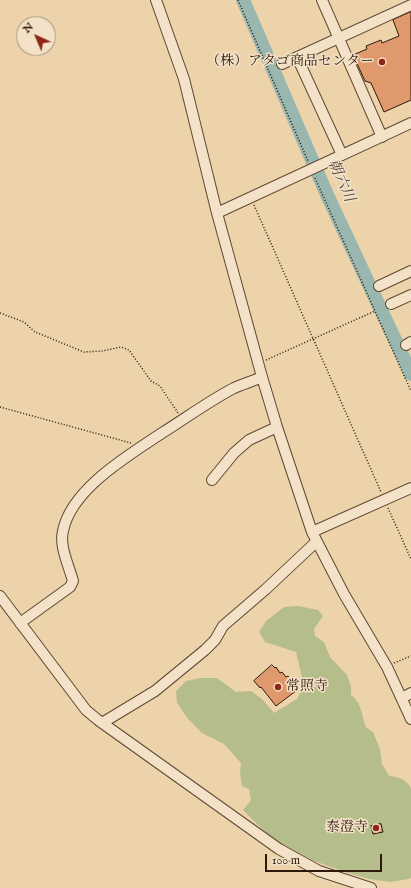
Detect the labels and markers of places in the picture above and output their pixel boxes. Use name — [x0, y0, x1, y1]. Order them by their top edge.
place label: （株）アタゴ商品センター — [206, 54, 374, 70]
marker: （株）アタゴ商品センター — [377, 57, 387, 67]
place label: 常照寺 — [286, 679, 328, 695]
marker: 常照寺 — [273, 682, 283, 692]
place label: 泰澄寺 — [326, 820, 368, 836]
marker: 泰澄寺 — [371, 823, 381, 833]

